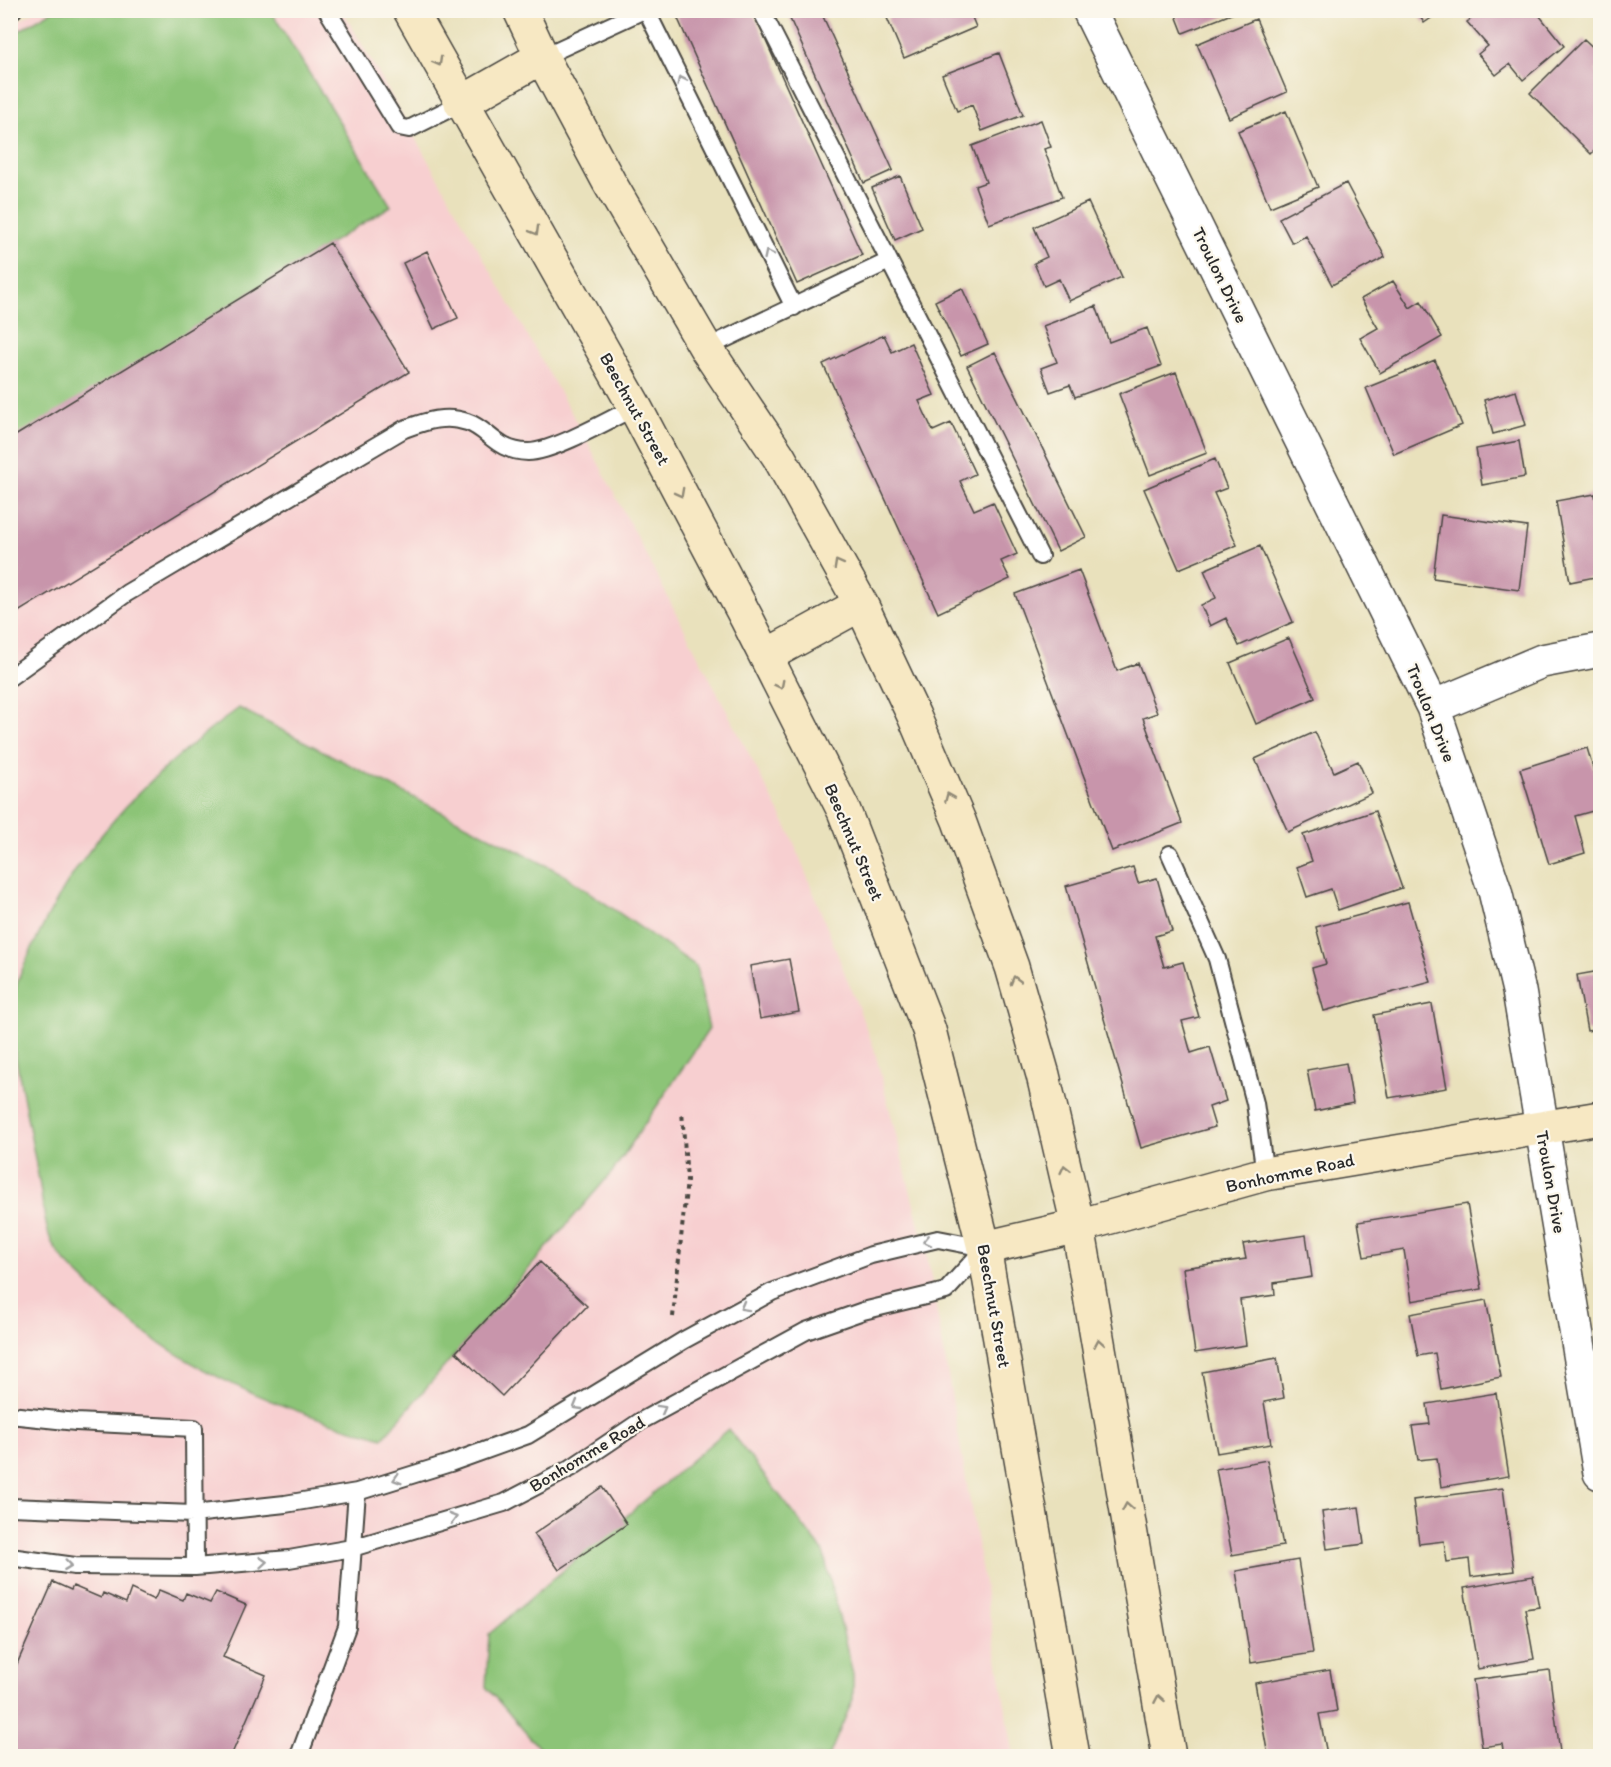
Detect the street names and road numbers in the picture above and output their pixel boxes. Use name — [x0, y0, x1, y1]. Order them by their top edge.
street label: Troulon Drive — [1187, 223, 1253, 327]
street label: Beechnut Street — [595, 349, 675, 469]
street label: Troulon Drive — [1401, 661, 1461, 765]
street label: Beechnut Street — [819, 780, 889, 904]
street label: Troulon Drive — [1531, 1129, 1571, 1235]
street label: Bonhomme Road — [1224, 1149, 1357, 1197]
street label: Beechnut Street — [972, 1242, 1016, 1370]
street label: Bonhomme Road — [525, 1411, 649, 1497]

